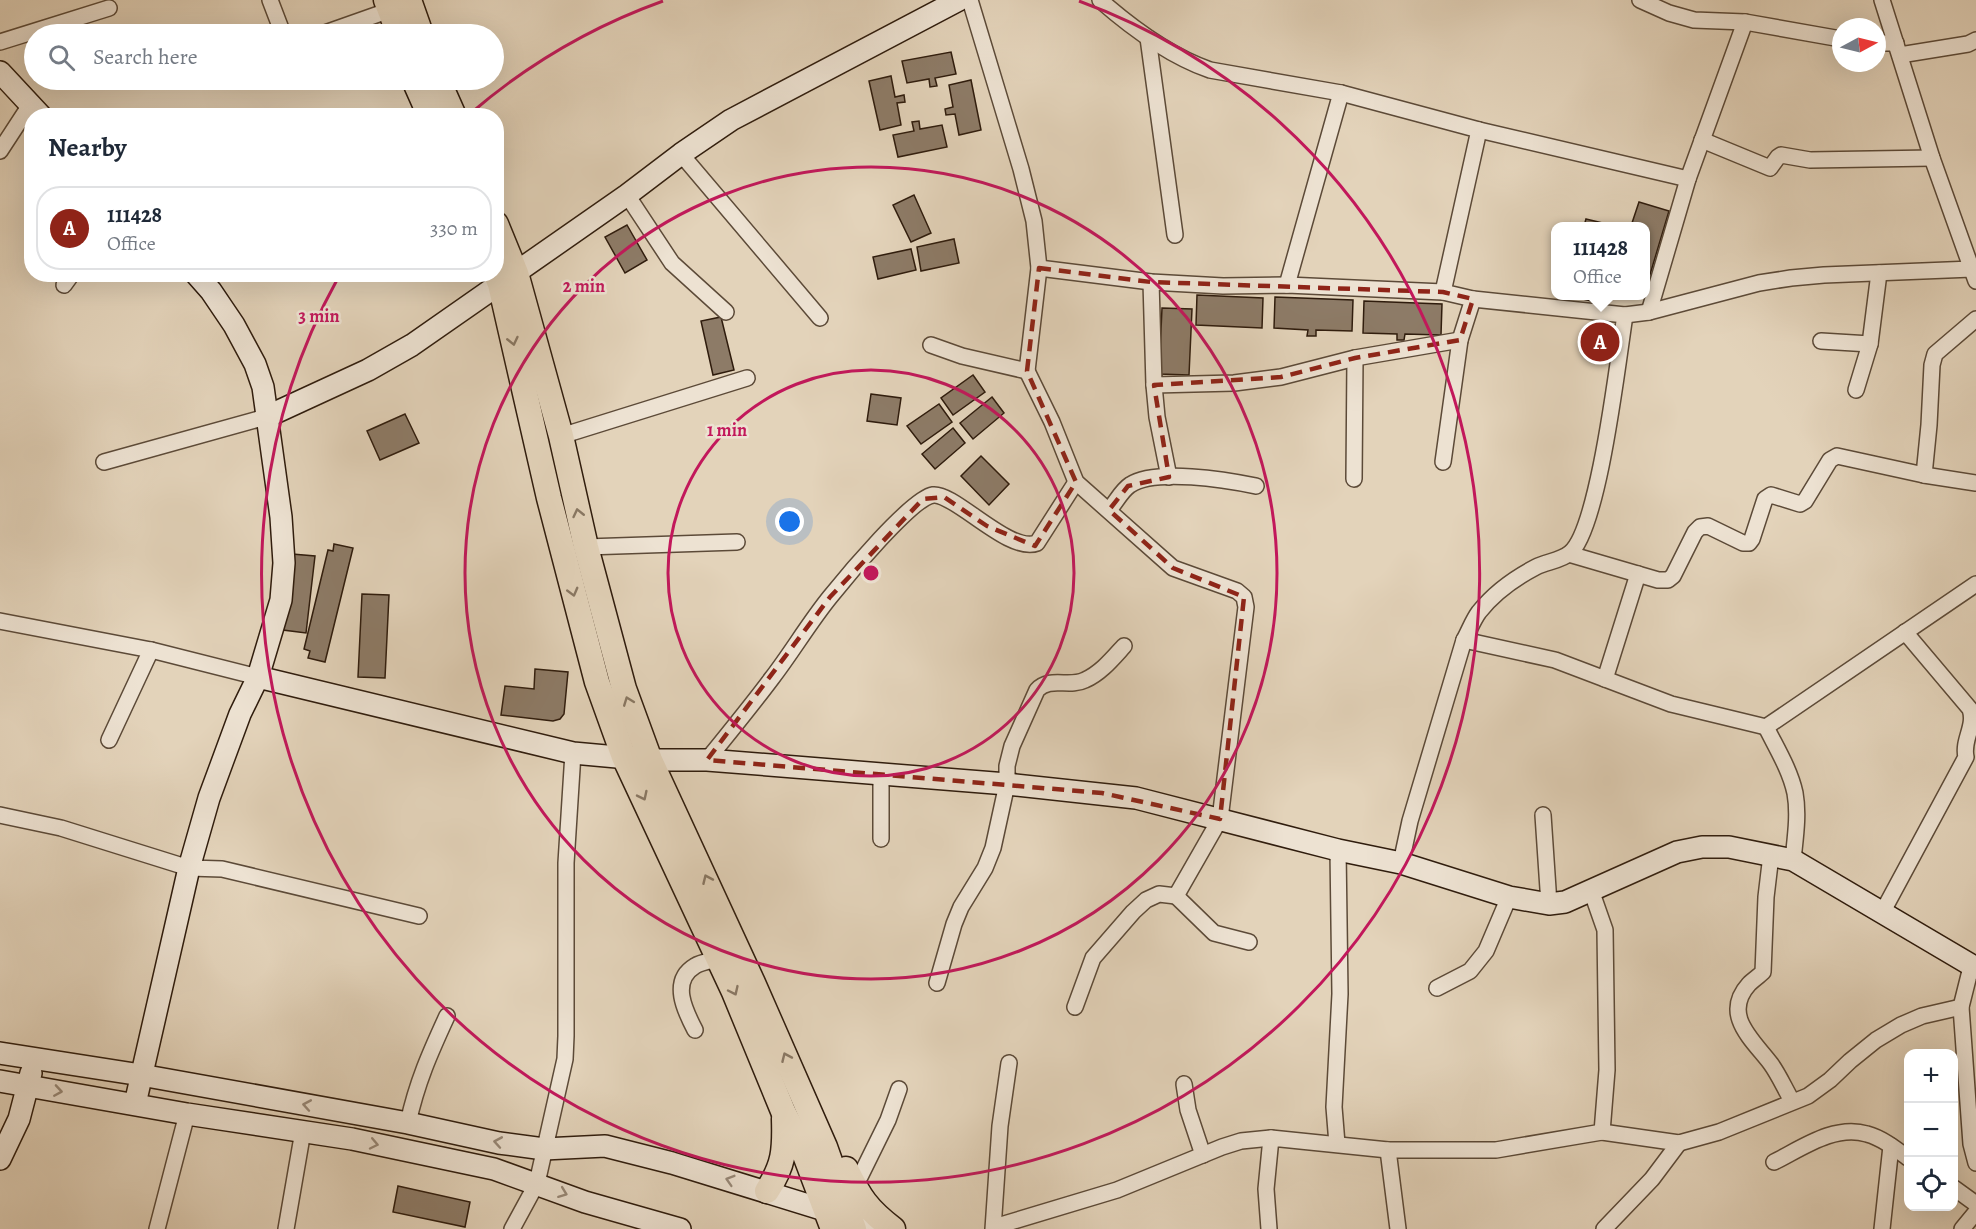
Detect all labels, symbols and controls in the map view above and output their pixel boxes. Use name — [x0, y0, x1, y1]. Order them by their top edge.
north arrow — [1832, 18, 1886, 72]
search box — [24, 24, 504, 90]
icon: search — [45, 41, 78, 74]
text: Search here — [93, 42, 198, 72]
text: Nearby — [48, 130, 127, 165]
text: 111428 — [107, 200, 162, 230]
text: A — [63, 215, 76, 242]
text: 330 m — [430, 215, 478, 242]
popup — [1551, 222, 1650, 300]
text: Office — [107, 230, 156, 257]
text: 111428 — [1573, 233, 1628, 263]
text: Office — [1573, 263, 1622, 290]
text: 2 min — [563, 274, 605, 298]
text: 3 min — [298, 304, 340, 328]
pin: A — [1580, 320, 1620, 364]
one-way arrow — [506, 336, 519, 346]
text: 1 min — [707, 418, 747, 442]
your location — [775, 507, 804, 536]
one-way arrow — [572, 508, 585, 518]
centre of rings — [861, 563, 881, 583]
one-way arrow — [565, 587, 578, 597]
one-way arrow — [623, 696, 635, 707]
one-way arrow — [635, 789, 647, 800]
one-way arrow — [702, 875, 714, 886]
one-way arrow — [726, 985, 738, 996]
map controls — [1904, 1049, 1958, 1211]
button: + — [1904, 1049, 1958, 1103]
one-way arrow — [781, 1053, 793, 1064]
one-way arrow — [53, 1084, 62, 1096]
one-way arrow — [302, 1099, 312, 1112]
button: − — [1904, 1103, 1958, 1157]
one-way arrow — [493, 1136, 503, 1149]
one-way arrow — [369, 1137, 379, 1150]
button: locate — [1904, 1157, 1958, 1211]
one-way arrow — [725, 1175, 736, 1187]
one-way arrow — [556, 1186, 567, 1198]

